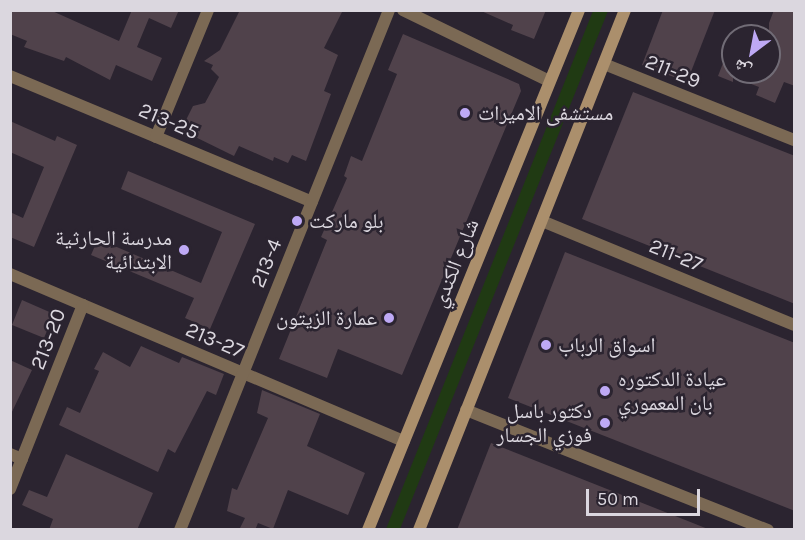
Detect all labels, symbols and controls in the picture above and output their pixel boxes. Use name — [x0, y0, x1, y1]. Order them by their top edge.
north arrow — [721, 24, 781, 84]
street label: 211-29 — [642, 49, 704, 93]
text: ش — [730, 55, 754, 81]
street label: 213-25 — [135, 97, 203, 145]
place label: مستشفى الاميرات — [478, 100, 613, 126]
marker: مستشفى الاميرات — [456, 104, 474, 122]
place label: بلو ماركت — [309, 208, 384, 234]
marker: بلو ماركت — [290, 214, 304, 228]
street label: شارع الكندي — [426, 215, 484, 311]
place label: مدرسة الحارثية الابتدائية — [55, 225, 172, 275]
street label: 211-27 — [646, 233, 706, 277]
street label: 213-4 — [245, 235, 287, 291]
marker: مدرسة الحارثية الابتدائية — [177, 243, 191, 257]
street label: 213-20 — [25, 305, 71, 373]
place label: عمارة الزيتون — [276, 305, 377, 331]
marker: عمارة الزيتون — [382, 311, 396, 325]
street label: 213-27 — [182, 317, 248, 363]
place label: اسواق الرباب — [558, 332, 655, 358]
marker: اسواق الرباب — [539, 338, 553, 352]
place label: عيادة الدكتوره بان المعموري — [618, 366, 726, 416]
marker: عيادة الدكتوره بان المعموري — [596, 382, 614, 400]
place label: دكتور باسل فوزي الجسار — [497, 398, 592, 448]
marker: دكتور باسل فوزي الجسار — [596, 414, 614, 432]
scale bar — [589, 477, 703, 515]
text: 50 m — [597, 488, 639, 510]

